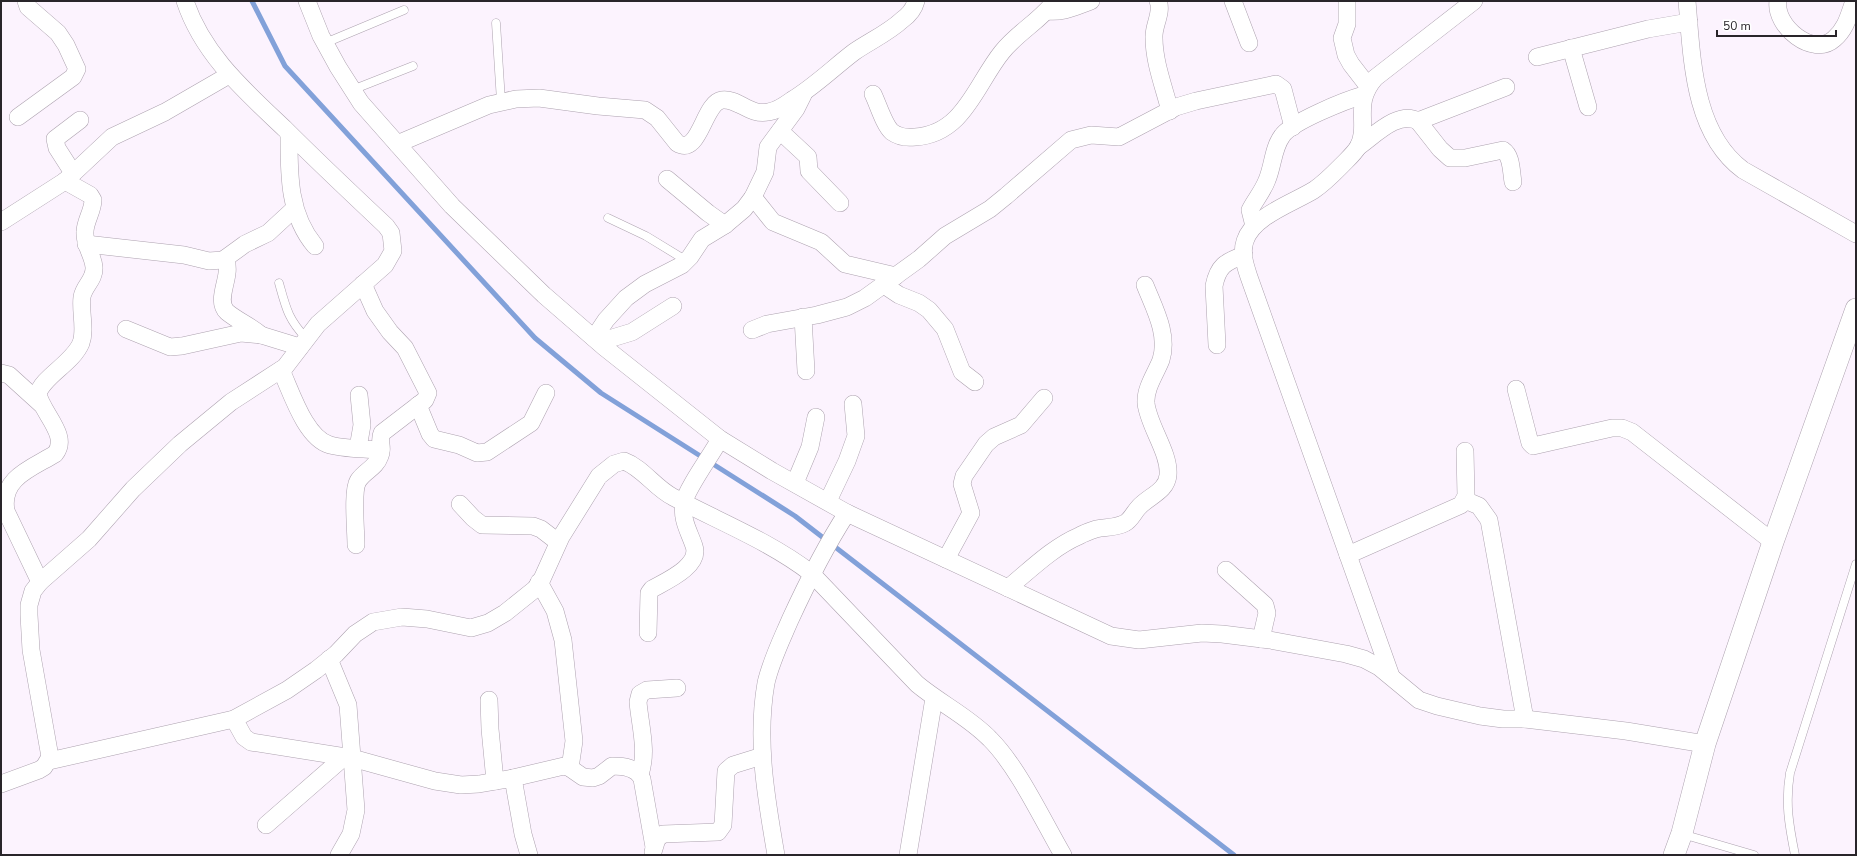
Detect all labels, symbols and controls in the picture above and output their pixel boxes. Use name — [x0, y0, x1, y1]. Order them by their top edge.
scale bar — [1717, 12, 1836, 38]
text: 50 m — [1723, 18, 1751, 34]

